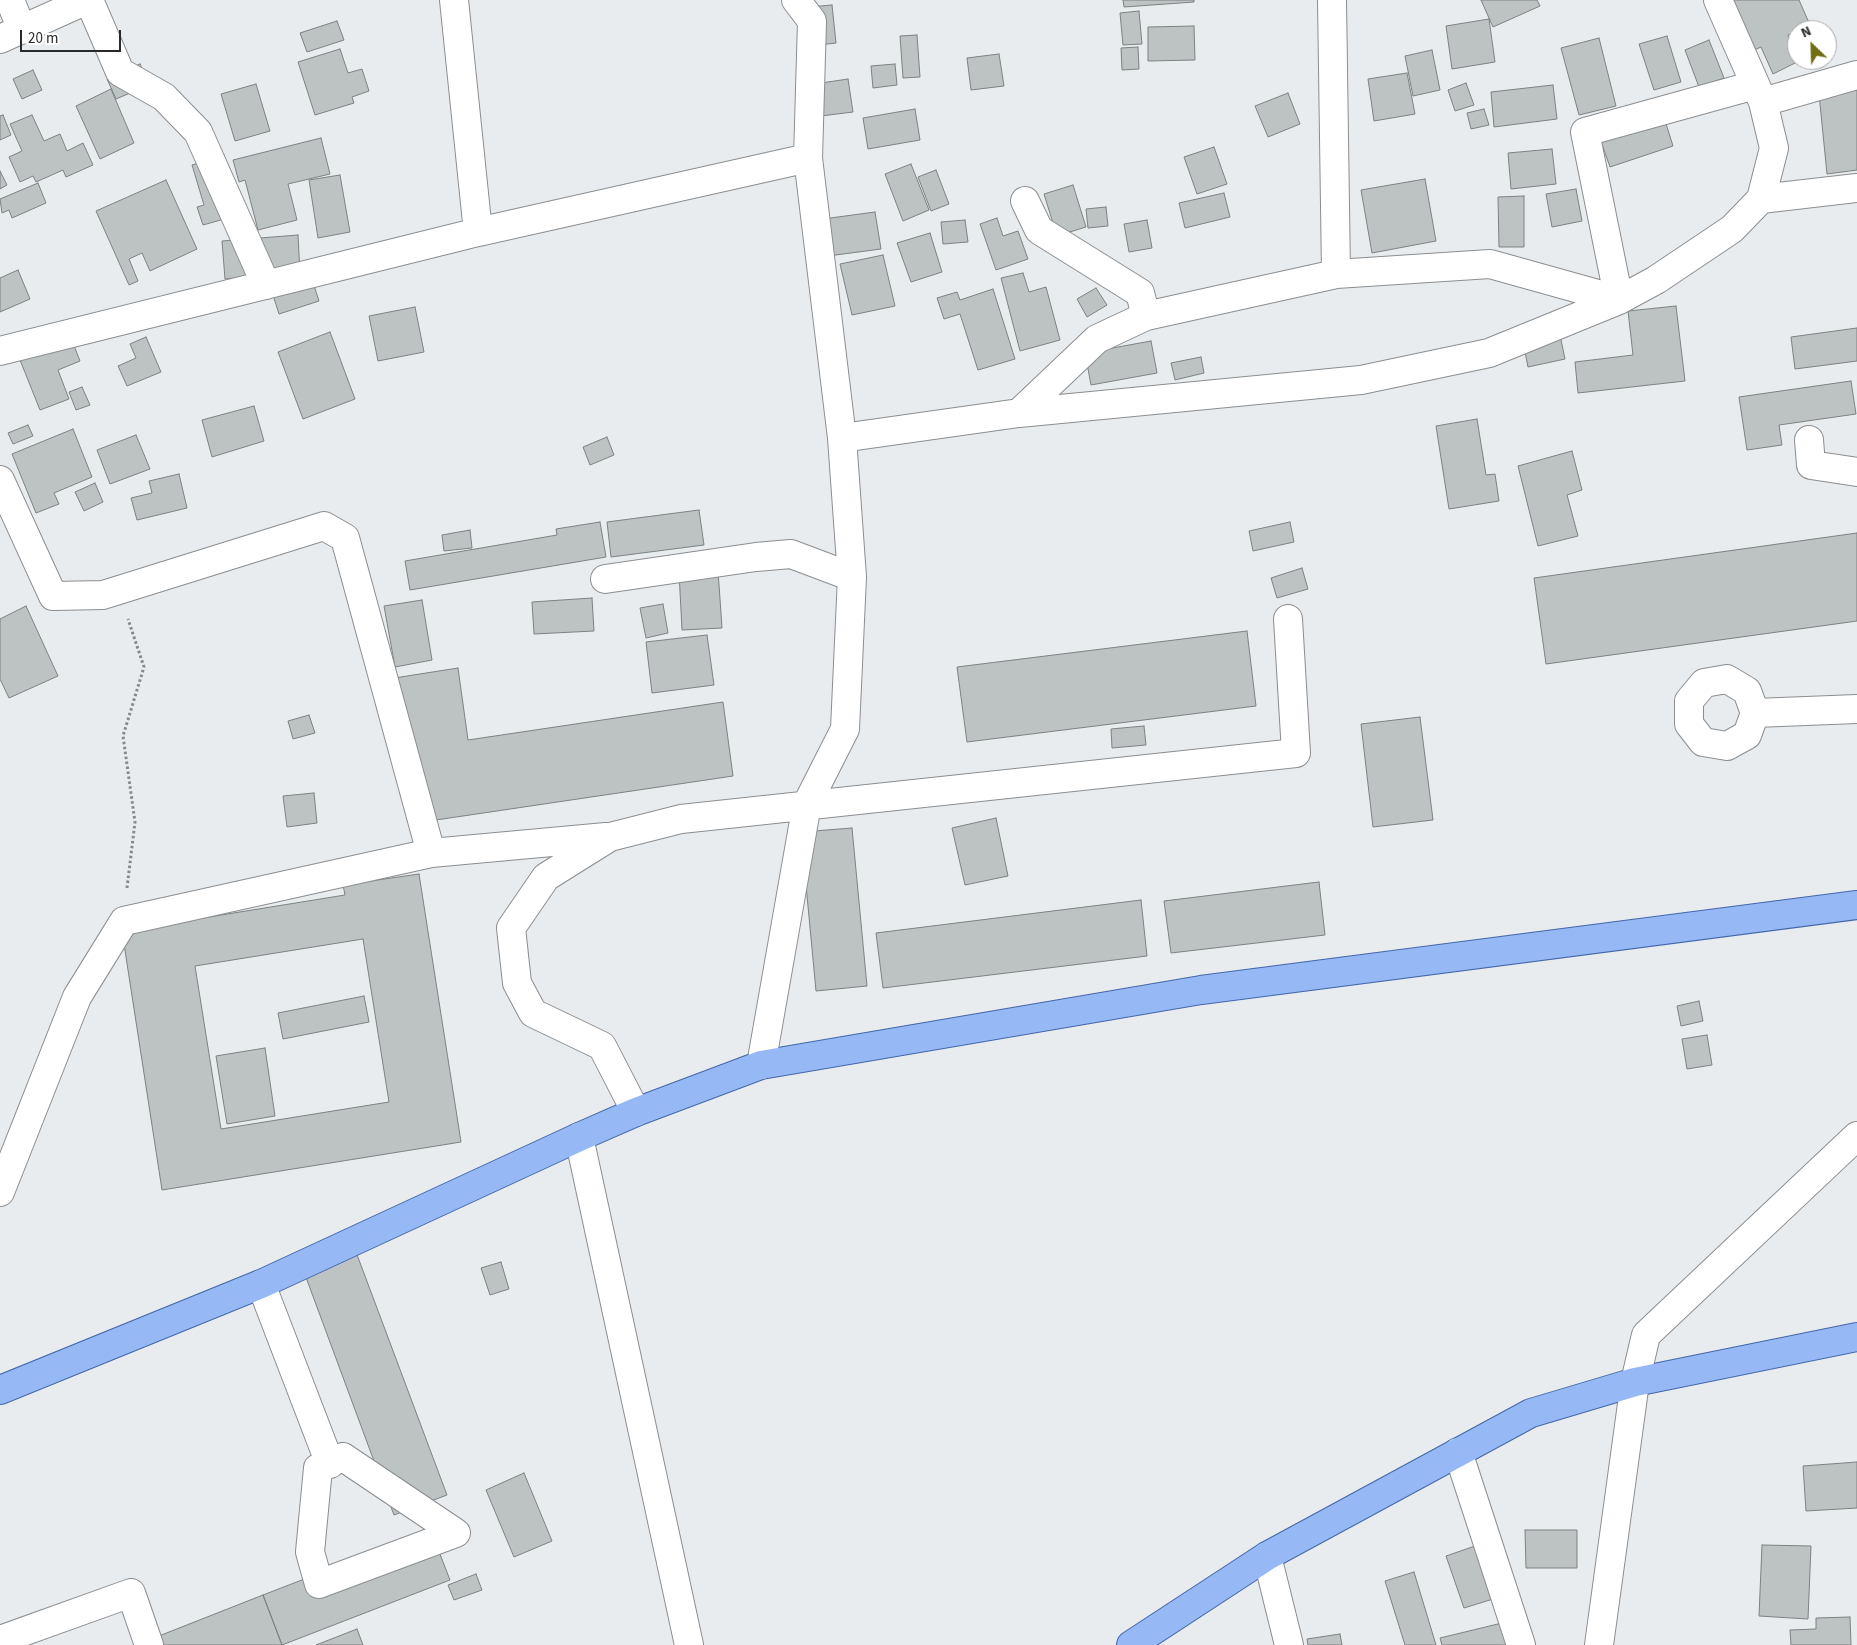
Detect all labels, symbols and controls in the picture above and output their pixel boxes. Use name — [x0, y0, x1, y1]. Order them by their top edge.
scale bar — [22, 20, 124, 52]
north arrow — [1787, 20, 1837, 70]
text: N — [1798, 21, 1815, 43]
text: 20 m — [28, 28, 58, 49]

